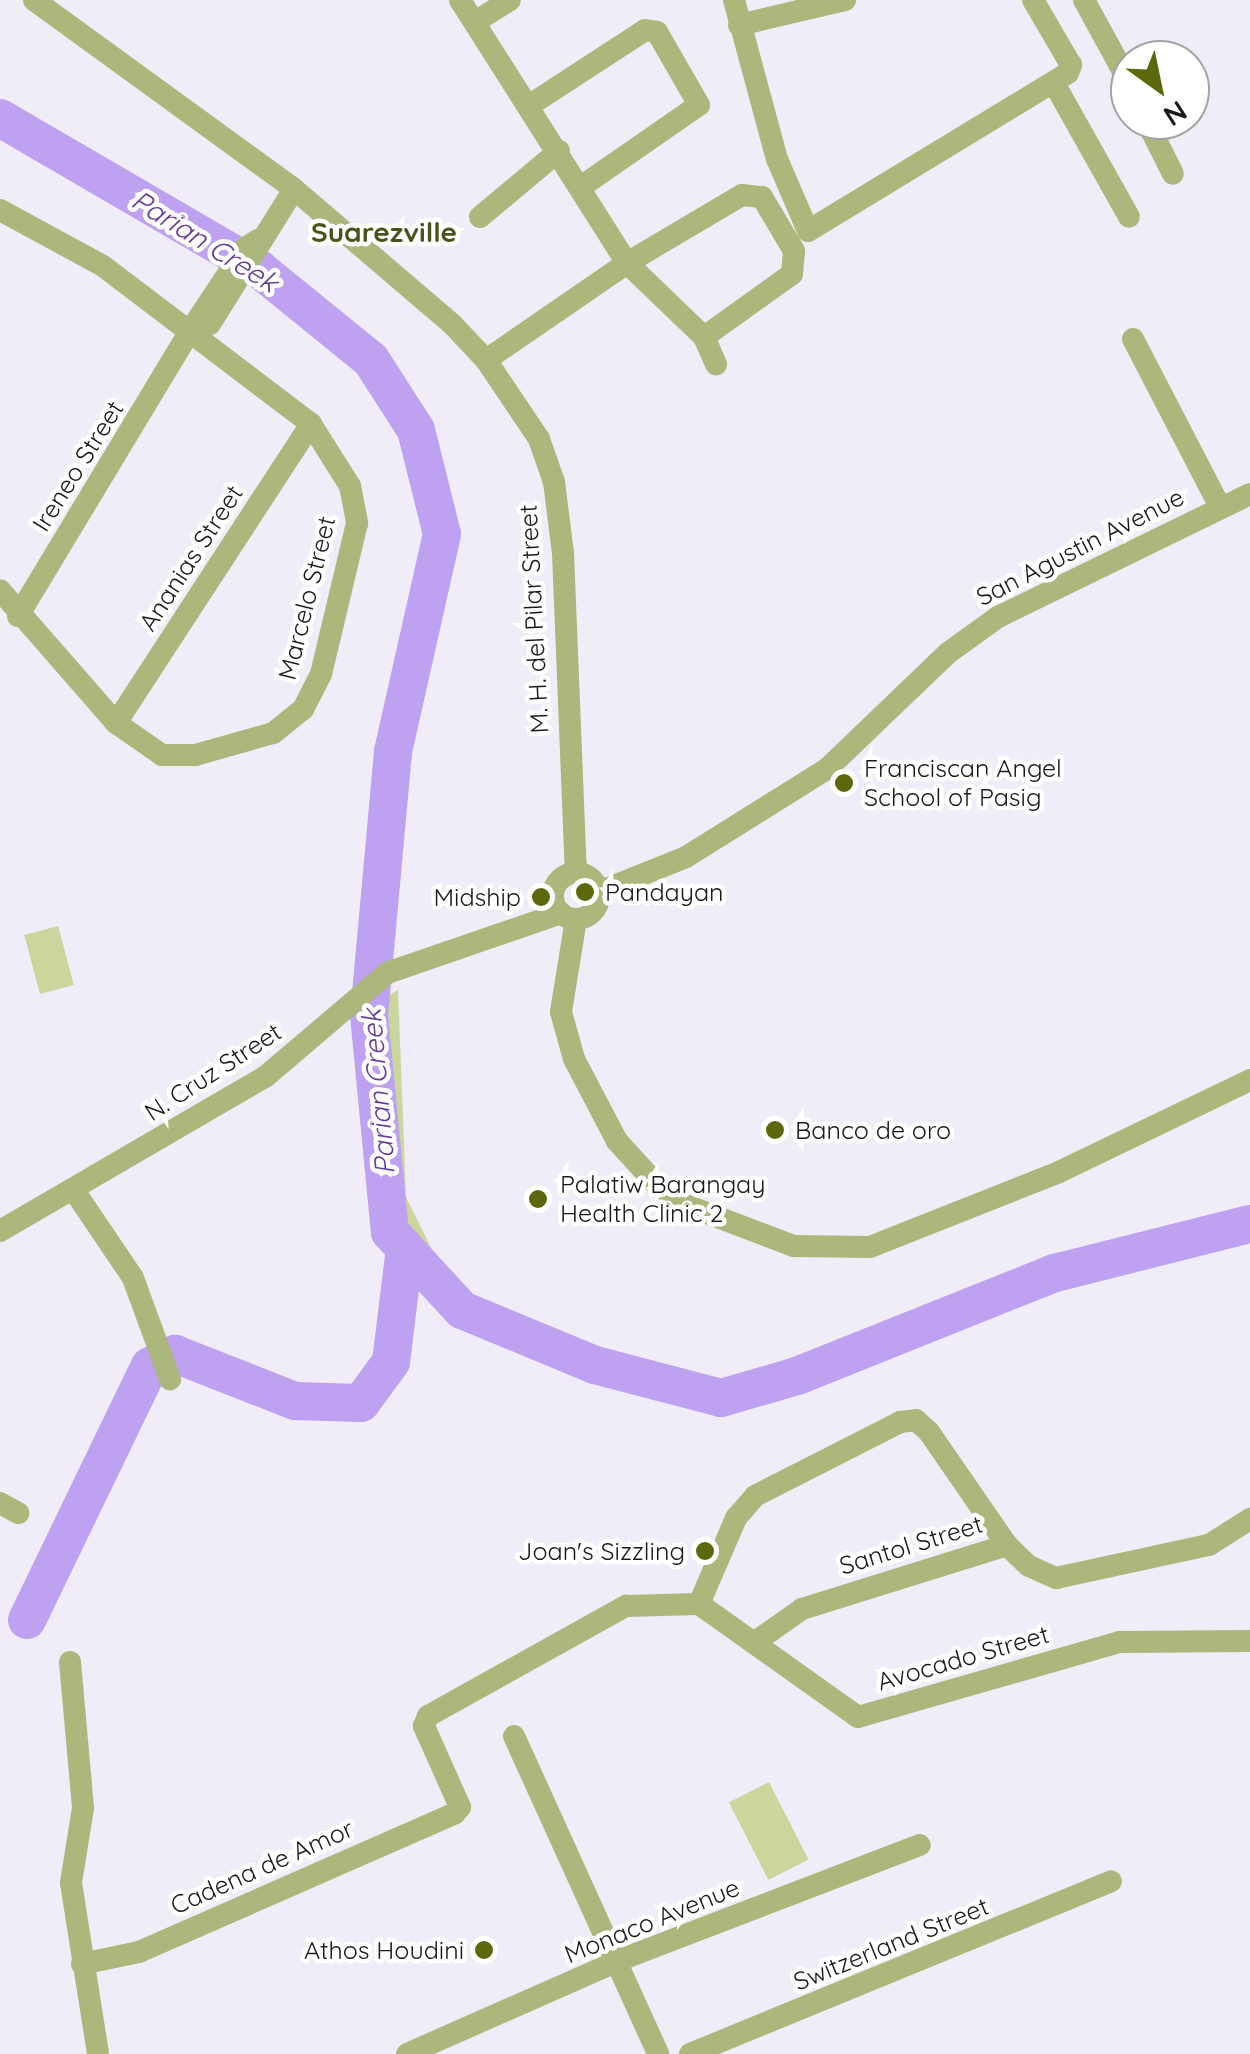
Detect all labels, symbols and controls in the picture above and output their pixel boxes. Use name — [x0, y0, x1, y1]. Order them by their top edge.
north arrow — [1110, 40, 1210, 140]
text: N — [1157, 94, 1194, 134]
water label: Parian Creek — [126, 183, 284, 299]
district label: Suarezville — [311, 215, 457, 249]
street label: Ireneo Street — [26, 395, 130, 537]
street label: Ananias Street — [133, 480, 249, 636]
street label: San Agustin Avenue — [971, 482, 1189, 612]
street label: M. H. del Pilar Street — [513, 504, 555, 734]
street label: Marcelo Street — [272, 513, 342, 683]
place label: Franciscan Angel School of Pasig — [864, 754, 1062, 813]
marker: Franciscan Angel School of Pasig — [833, 772, 855, 794]
place label: Pandayan — [605, 877, 723, 907]
marker: Pandayan — [574, 881, 596, 903]
place label: Midship — [433, 882, 521, 912]
marker: Midship — [530, 886, 552, 908]
water label: Parian Creek — [354, 1008, 402, 1176]
street label: N. Cruz Street — [139, 1017, 287, 1127]
place label: Banco de oro — [795, 1115, 951, 1145]
marker: Banco de oro — [764, 1119, 786, 1141]
place label: Palatiw Barangay Health Clinic 2 — [560, 1170, 765, 1229]
marker: Palatiw Barangay Health Clinic 2 — [525, 1186, 551, 1212]
street label: Santol Street — [836, 1509, 986, 1581]
place label: Joan's Sizzling — [518, 1536, 685, 1566]
marker: Joan's Sizzling — [694, 1540, 716, 1562]
street label: Avocado Street — [874, 1619, 1052, 1697]
street label: Cadena de Amor — [166, 1813, 358, 1921]
street label: Monaco Avenue — [560, 1872, 744, 1970]
street label: Switzerland Street — [789, 1891, 993, 1997]
place label: Athos Houdini — [304, 1935, 464, 1965]
marker: Athos Houdini — [473, 1939, 495, 1961]

